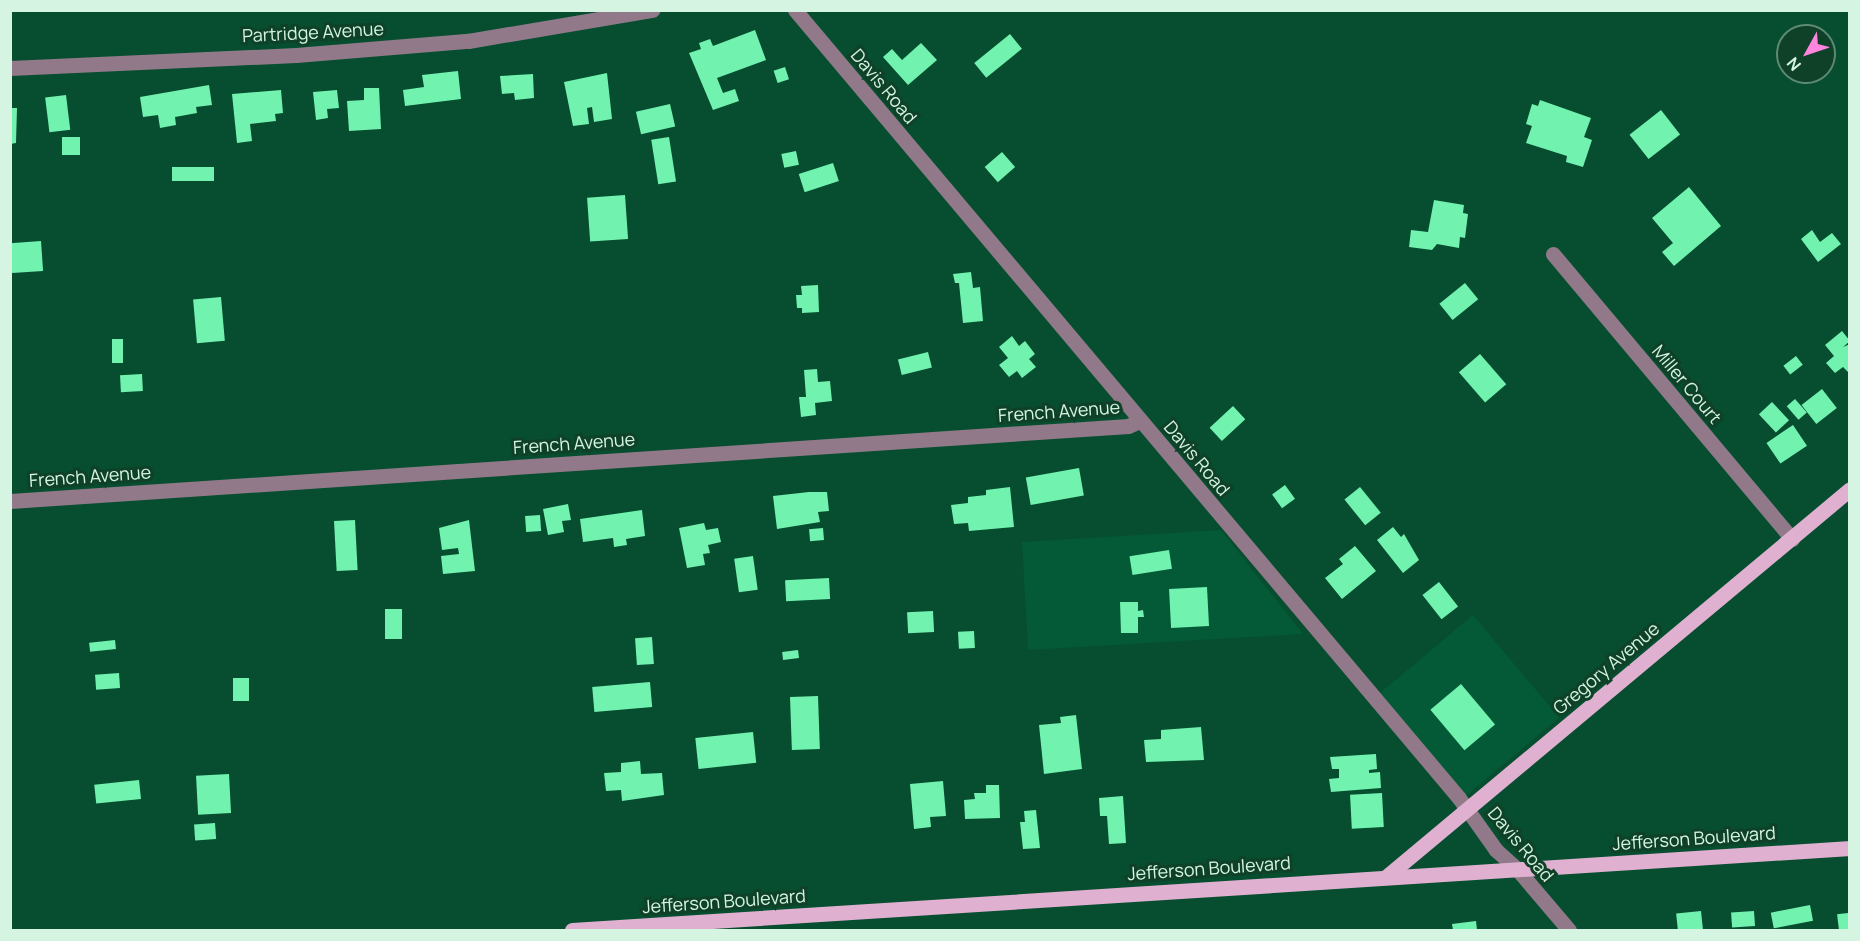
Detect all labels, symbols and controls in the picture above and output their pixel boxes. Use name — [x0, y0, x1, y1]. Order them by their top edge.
street label: Partridge Avenue — [242, 18, 384, 46]
north arrow — [1776, 24, 1836, 84]
street label: Davis Road — [847, 44, 921, 128]
text: N — [1782, 53, 1806, 76]
street label: Miller Court — [1648, 340, 1726, 428]
street label: French Avenue — [997, 396, 1121, 426]
street label: Davis Road — [1160, 416, 1234, 500]
street label: French Avenue — [512, 428, 636, 458]
street label: French Avenue — [28, 461, 152, 491]
street label: Gregory Avenue — [1549, 617, 1663, 719]
street label: Davis Road — [1484, 802, 1558, 886]
street label: Jefferson Boulevard — [1612, 822, 1776, 854]
street label: Jefferson Boulevard — [1127, 852, 1291, 884]
street label: Jefferson Boulevard — [642, 885, 806, 917]

